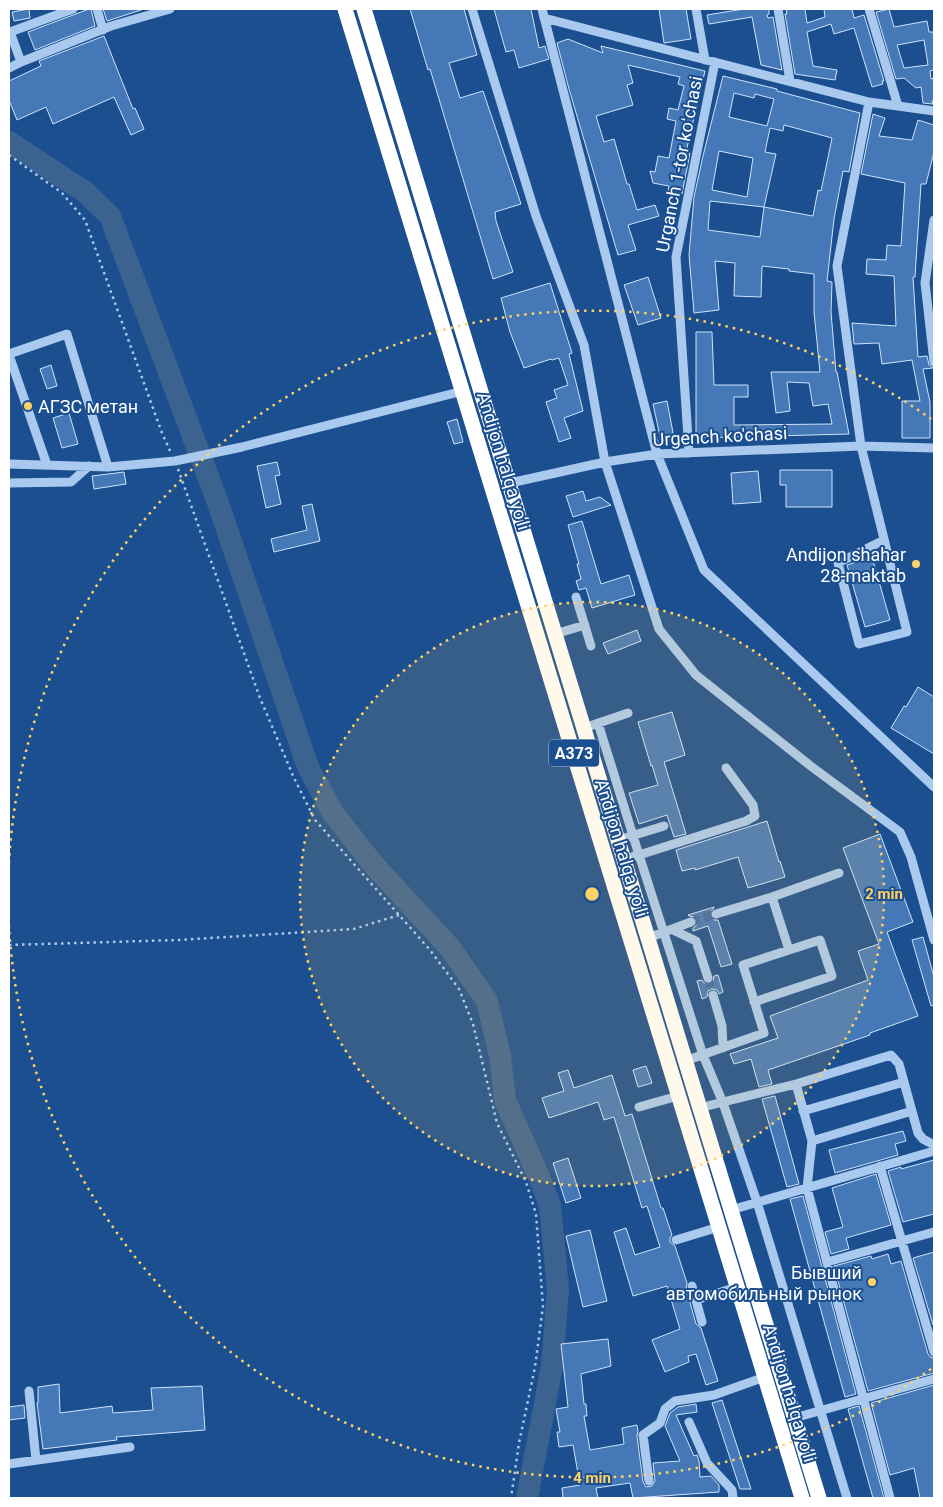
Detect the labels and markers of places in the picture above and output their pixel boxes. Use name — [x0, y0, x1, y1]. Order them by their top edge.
place label: АГЗС метан — [38, 396, 138, 417]
marker: АГЗС метан — [22, 400, 34, 412]
place label: Andijon shahar 28-maktab — [786, 544, 906, 586]
marker: Andijon shahar 28-maktab — [910, 558, 922, 570]
centre of rings — [583, 885, 601, 903]
place label: Бывший автомобильный рынок — [666, 1262, 862, 1304]
marker: Бывший автомобильный рынок — [866, 1276, 878, 1288]

